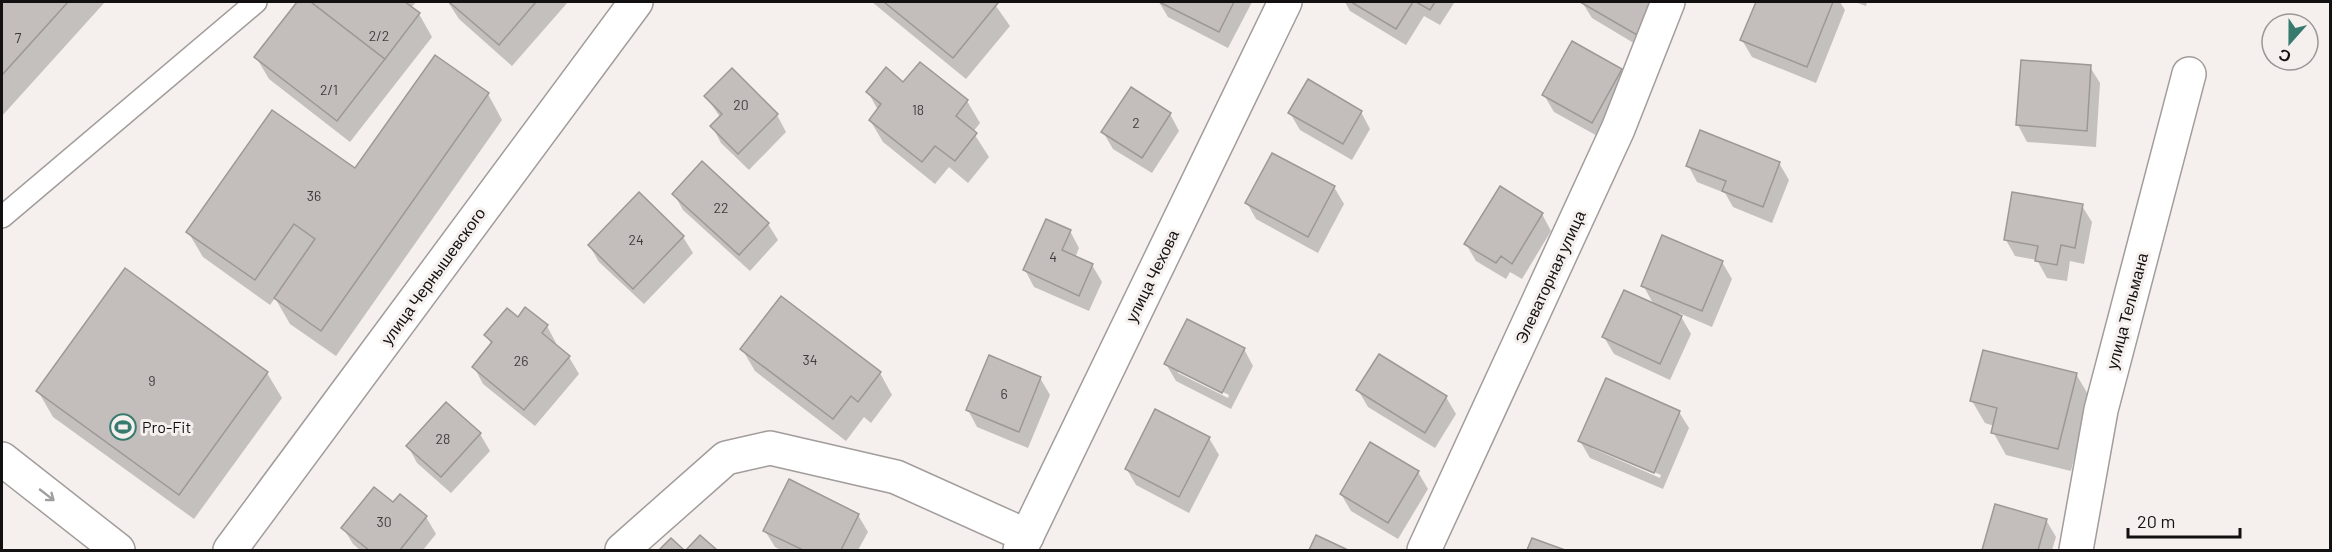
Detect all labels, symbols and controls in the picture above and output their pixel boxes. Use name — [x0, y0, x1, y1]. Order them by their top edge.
north arrow — [2260, 12, 2320, 72]
house number: 2/2 — [369, 27, 389, 44]
house number: 7 — [15, 29, 22, 46]
text: С — [2275, 45, 2293, 67]
house number: 2/1 — [320, 81, 338, 98]
house number: 20 — [733, 96, 749, 113]
house number: 18 — [912, 101, 924, 118]
house number: 2 — [1132, 114, 1140, 131]
house number: 36 — [307, 187, 321, 204]
house number: 22 — [713, 199, 729, 216]
street label: улица Чернышевского — [377, 204, 489, 348]
street label: Элеваторная улица — [1510, 207, 1589, 346]
street label: улица Чехова — [1121, 226, 1182, 325]
house number: 24 — [628, 231, 644, 248]
house number: 4 — [1049, 248, 1057, 265]
street label: улица Тельмана — [2102, 250, 2151, 371]
house number: 34 — [803, 351, 817, 368]
house number: 26 — [514, 352, 528, 369]
house number: 9 — [148, 372, 156, 389]
house number: 6 — [1000, 385, 1008, 402]
sports icon: Pro-Fit — [108, 412, 138, 442]
place label: Pro-Fit — [142, 417, 191, 436]
house number: 28 — [436, 430, 450, 447]
one-way arrow — [39, 488, 55, 501]
scale bar — [2128, 501, 2240, 539]
text: 20 m — [2137, 510, 2175, 532]
house number: 30 — [376, 513, 392, 530]

